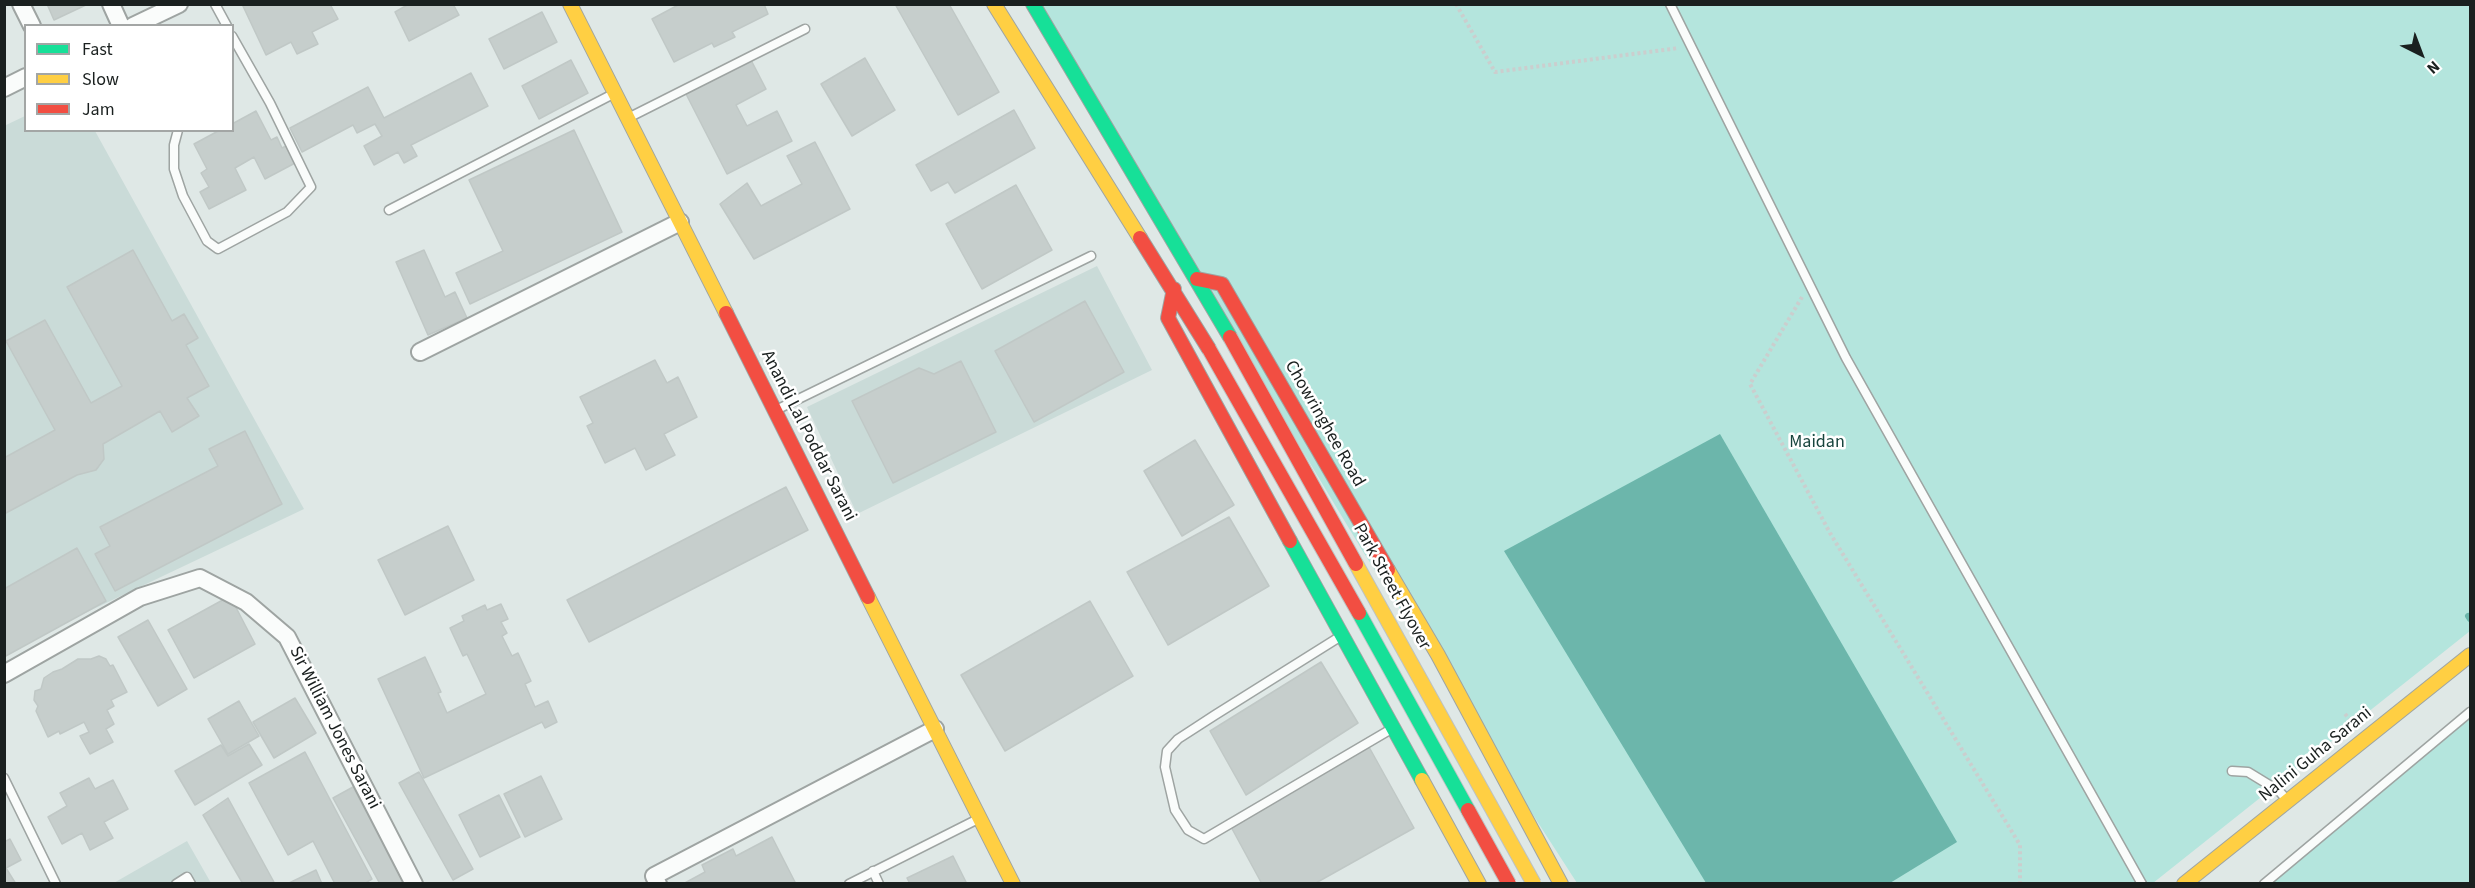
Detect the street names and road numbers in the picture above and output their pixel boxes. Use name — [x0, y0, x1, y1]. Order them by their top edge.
street label: Anandi Lal Poddar Sarani — [756, 347, 860, 525]
street label: Chowringhee Road — [1279, 357, 1369, 491]
street label: Park Street Flyover — [1347, 520, 1435, 654]
street label: Sir William Jones Sarani — [284, 643, 384, 813]
street label: Nalini Guha Sarani — [2255, 703, 2377, 807]

